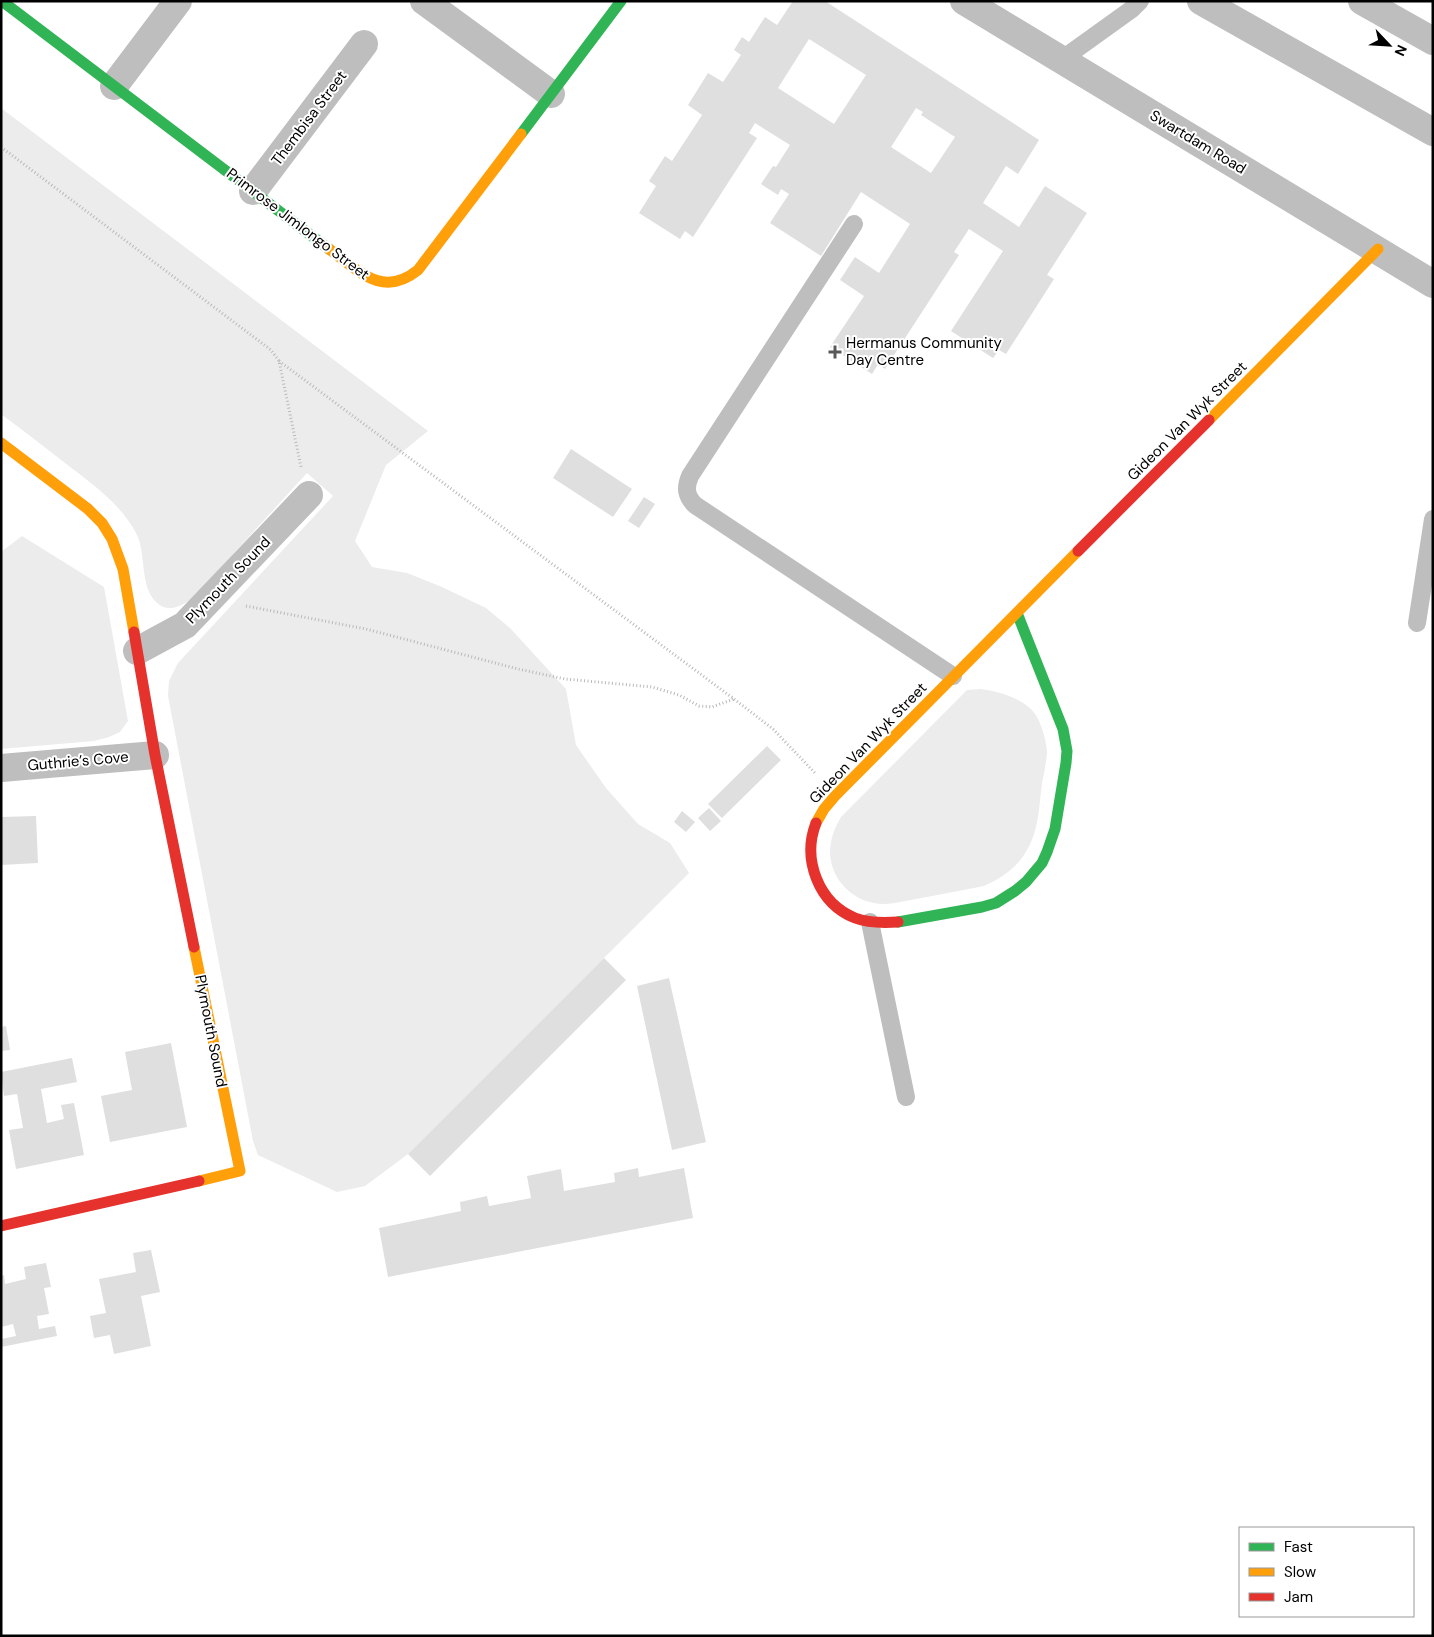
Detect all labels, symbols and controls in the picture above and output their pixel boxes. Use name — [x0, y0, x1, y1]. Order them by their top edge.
north arrow — [1364, 20, 1414, 70]
text: N — [1390, 42, 1411, 59]
street label: Thembisa Street — [267, 66, 351, 170]
street label: Swartdam Road — [1146, 105, 1250, 179]
street label: Primrose Jimlongo Street — [222, 164, 374, 284]
place label: Hermanus Community Day Centre — [846, 333, 1003, 370]
marker: Hermanus Community Day Centre — [828, 345, 842, 359]
street label: Gideon Van Wyk Street — [1123, 357, 1251, 485]
street label: Plymouth Sound — [181, 532, 275, 628]
street label: Gideon Van Wyk Street — [805, 678, 931, 808]
street label: Guthrie’s Cove — [27, 747, 129, 775]
street label: Plymouth Sound — [190, 973, 232, 1089]
legend — [1239, 1527, 1414, 1617]
text: Fast — [1284, 1537, 1313, 1557]
text: Slow — [1284, 1562, 1317, 1582]
text: Jam — [1284, 1587, 1313, 1607]

